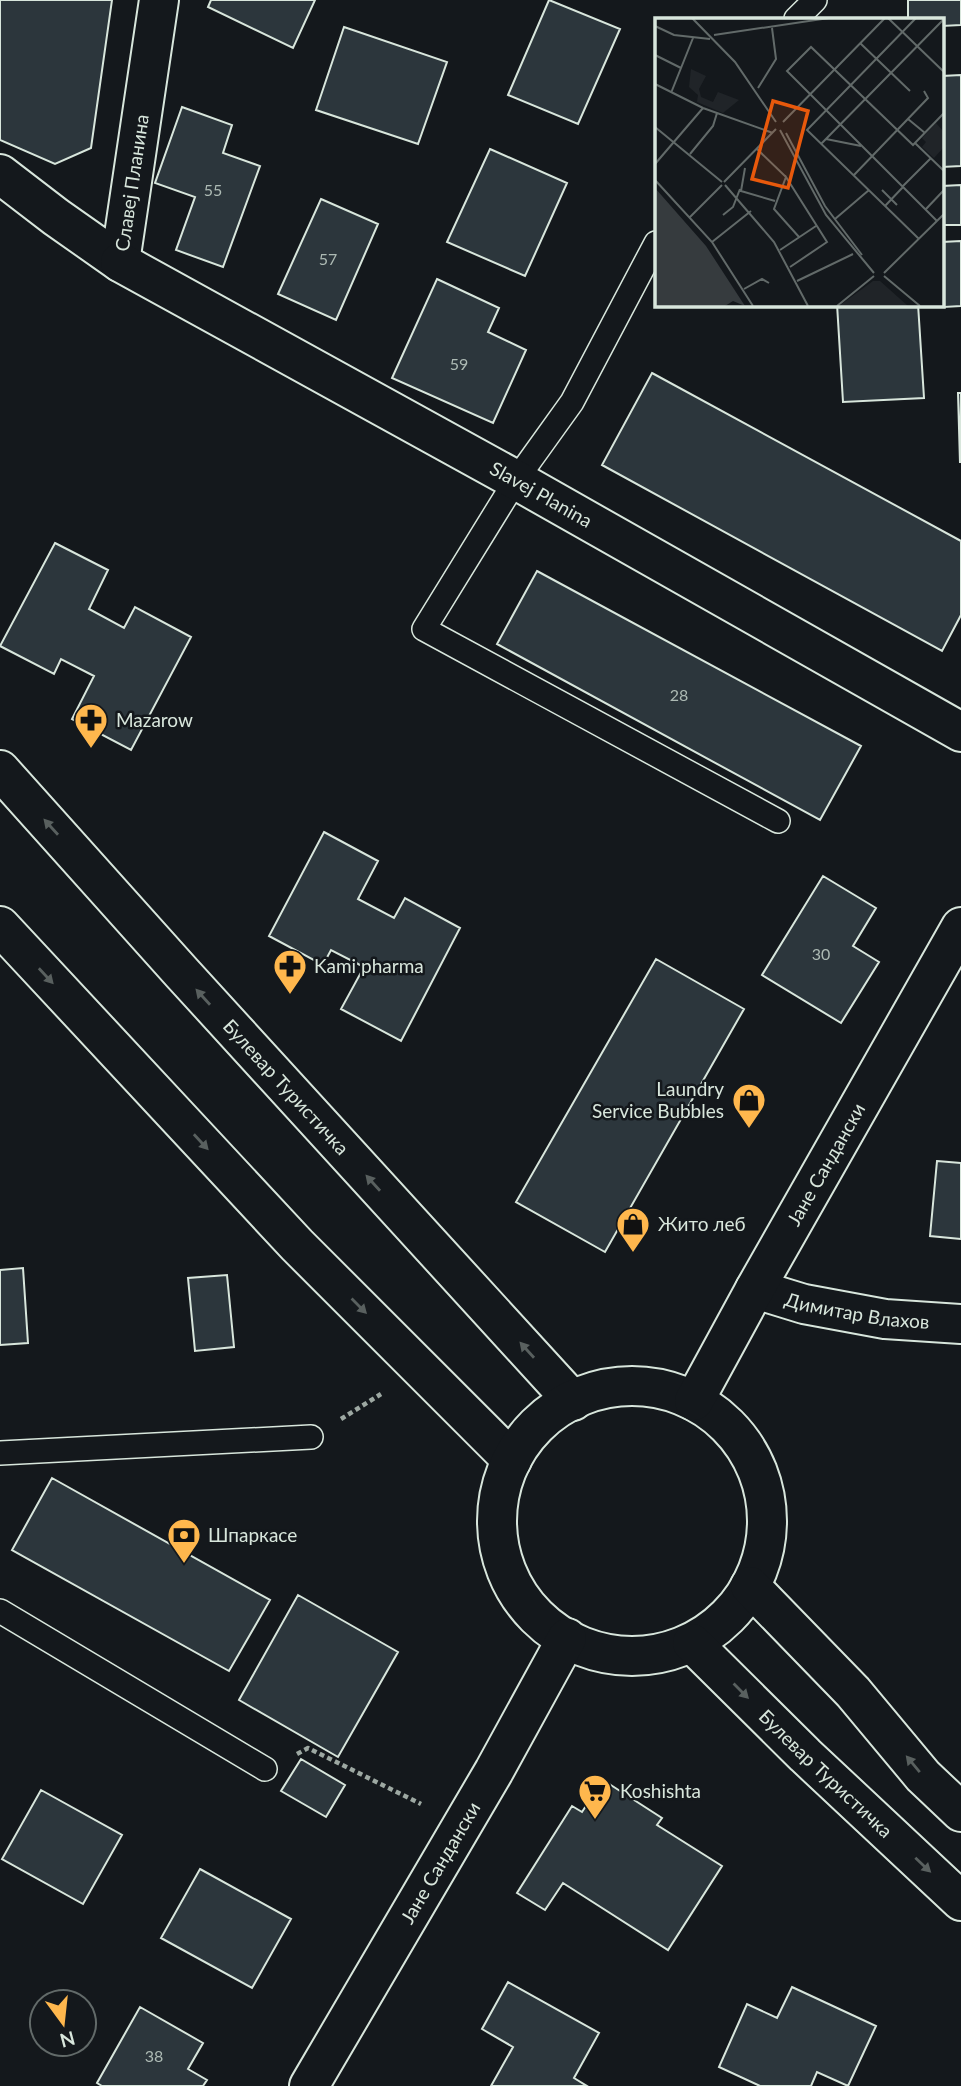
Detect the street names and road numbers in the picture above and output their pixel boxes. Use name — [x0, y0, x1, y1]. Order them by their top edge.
street label: Славеј Планина — [110, 113, 153, 253]
street label: Slavej Planina — [486, 456, 596, 532]
street label: Булевар Туристичка — [219, 1014, 354, 1159]
street label: Јане Сандански — [782, 1099, 869, 1229]
street label: Димитар Влахов — [782, 1287, 930, 1333]
street label: Булевар Туристичка — [755, 1704, 898, 1842]
street label: Јане Сандански — [395, 1797, 484, 1927]

